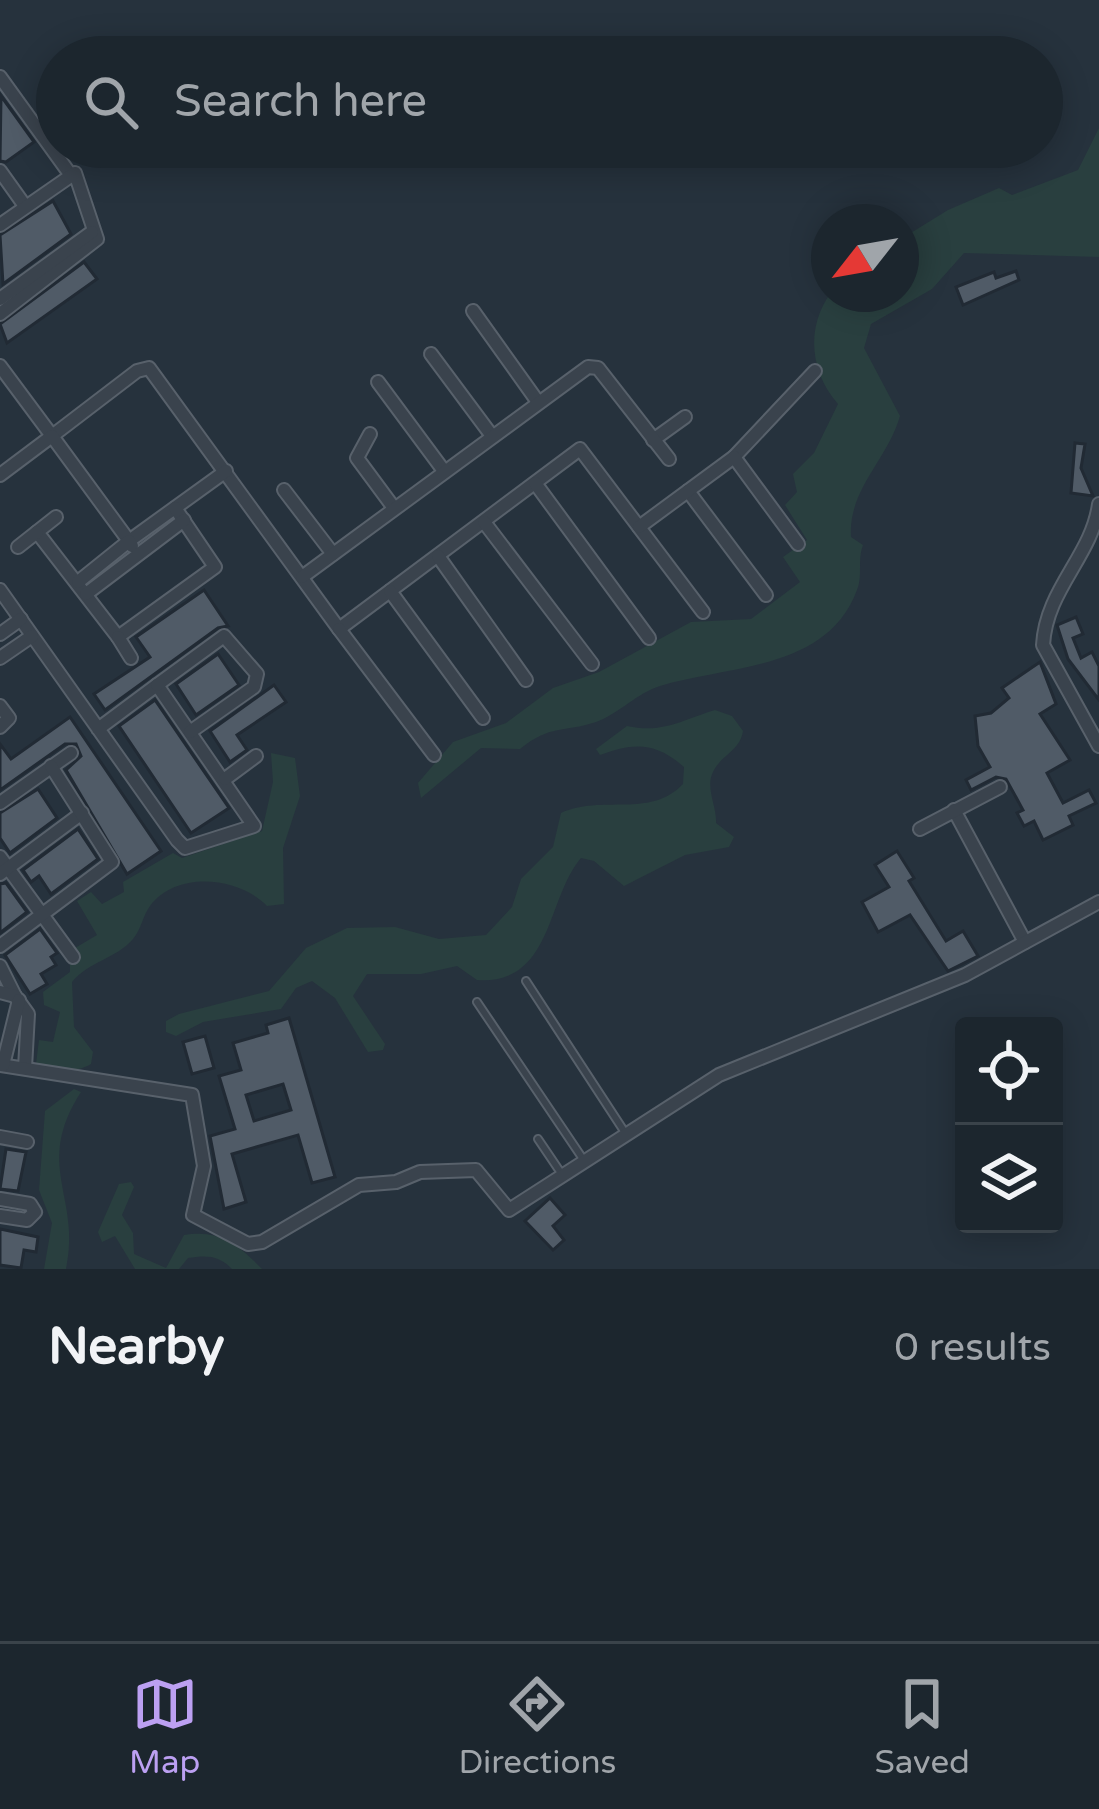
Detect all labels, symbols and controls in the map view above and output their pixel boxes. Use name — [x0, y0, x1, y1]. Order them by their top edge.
search box — [36, 36, 1063, 168]
icon: search — [78, 69, 144, 135]
text: Search here — [174, 75, 427, 129]
north arrow — [811, 204, 919, 312]
map controls — [955, 1017, 1063, 1233]
button: locate — [955, 1017, 1063, 1125]
button: layers — [955, 1125, 1063, 1233]
text: Nearby — [48, 1316, 225, 1378]
text: 0 results — [894, 1324, 1051, 1371]
tab: Map — [129, 1671, 200, 1782]
tab: Directions — [458, 1671, 616, 1782]
tab: Saved — [875, 1671, 970, 1782]

